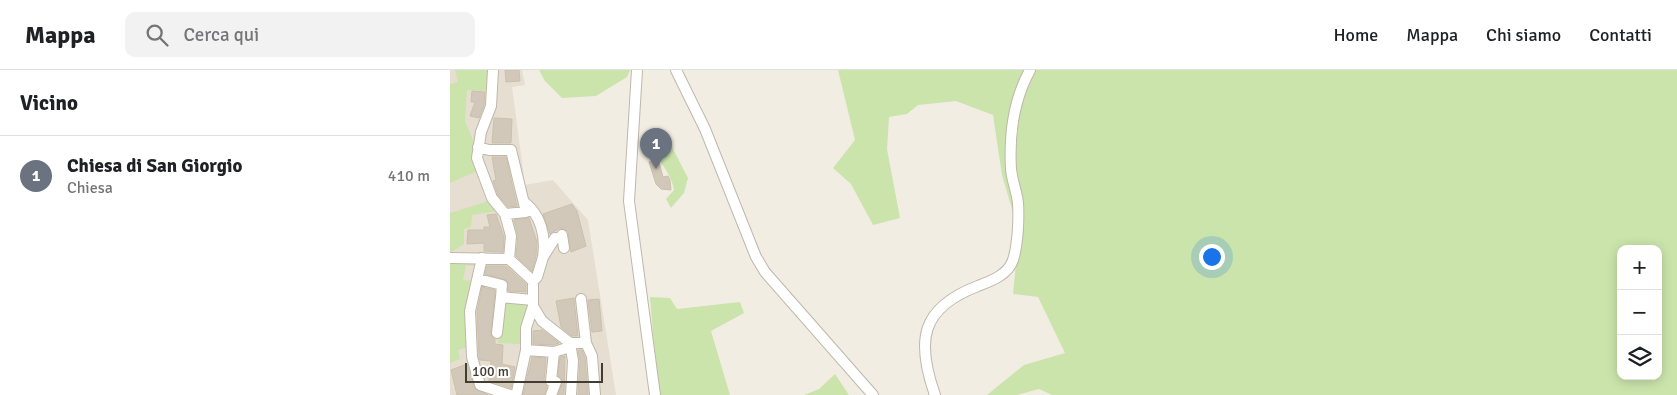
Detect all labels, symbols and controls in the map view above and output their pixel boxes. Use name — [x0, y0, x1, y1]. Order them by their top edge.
search box — [125, 12, 475, 57]
text: Mappa — [25, 20, 95, 50]
icon: search — [143, 21, 171, 49]
text: Cerca qui — [183, 23, 259, 47]
text: Home — [1333, 24, 1378, 46]
text: Mappa — [1406, 24, 1458, 46]
text: Chi siamo — [1486, 24, 1561, 46]
text: Contatti — [1589, 24, 1652, 46]
text: Vicino — [20, 90, 78, 116]
pin: 1 — [640, 128, 672, 169]
text: Chiesa di San Giorgio — [67, 154, 242, 178]
text: 1 — [32, 166, 40, 186]
text: 410 m — [388, 166, 430, 186]
text: Chiesa — [67, 178, 113, 198]
your location — [1199, 244, 1225, 270]
map controls — [1617, 245, 1662, 380]
button: + — [1617, 245, 1662, 290]
button: − — [1617, 290, 1662, 335]
button: layers — [1617, 335, 1662, 380]
scale bar — [465, 360, 602, 383]
text: 100 m — [472, 363, 509, 380]

